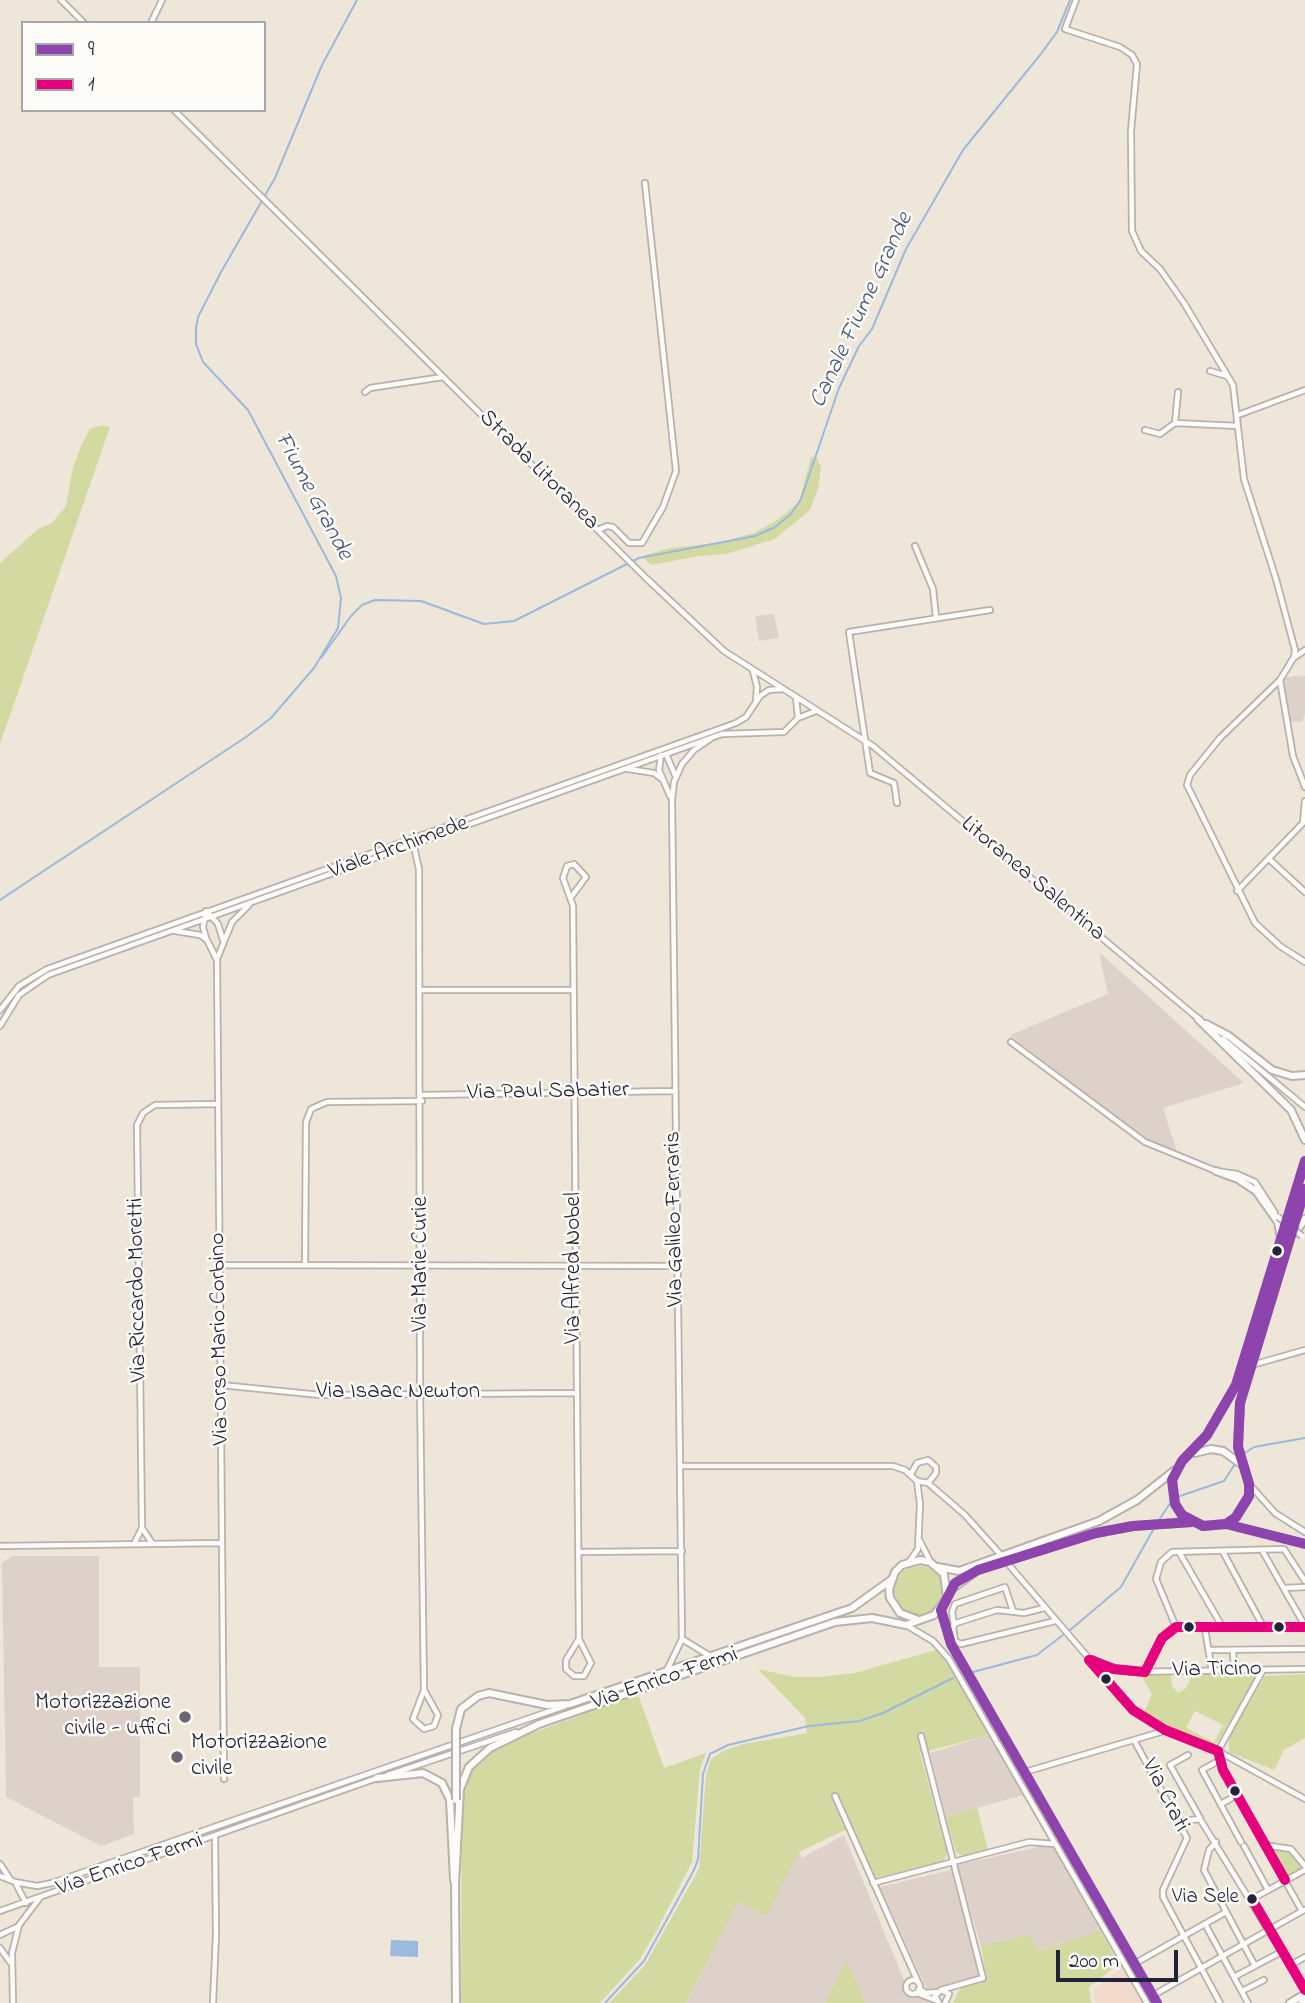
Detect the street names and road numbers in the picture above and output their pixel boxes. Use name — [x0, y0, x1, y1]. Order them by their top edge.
street label: Strada Litoranea — [472, 405, 604, 537]
street label: Viale Archimede — [325, 811, 473, 887]
street label: Litoranea Salentina — [954, 812, 1110, 948]
street label: Via Paul Sabatier — [467, 1078, 629, 1108]
street label: Via Galileo Ferraris — [661, 1131, 691, 1307]
street label: Via Alfred Nobel — [561, 1192, 589, 1344]
street label: Via Marie Curie — [408, 1196, 436, 1332]
street label: Via Riccardo Moretti — [124, 1197, 154, 1383]
street label: Via Orso Mario Corbino — [205, 1232, 237, 1446]
street label: Via Isaac Newton — [316, 1379, 480, 1407]
street label: Via Enrico Fermi — [588, 1642, 742, 1718]
street label: Via Ticino — [1172, 1656, 1262, 1686]
street label: Via Crati — [1134, 1755, 1194, 1837]
street label: Via Enrico Fermi — [53, 1828, 207, 1904]

